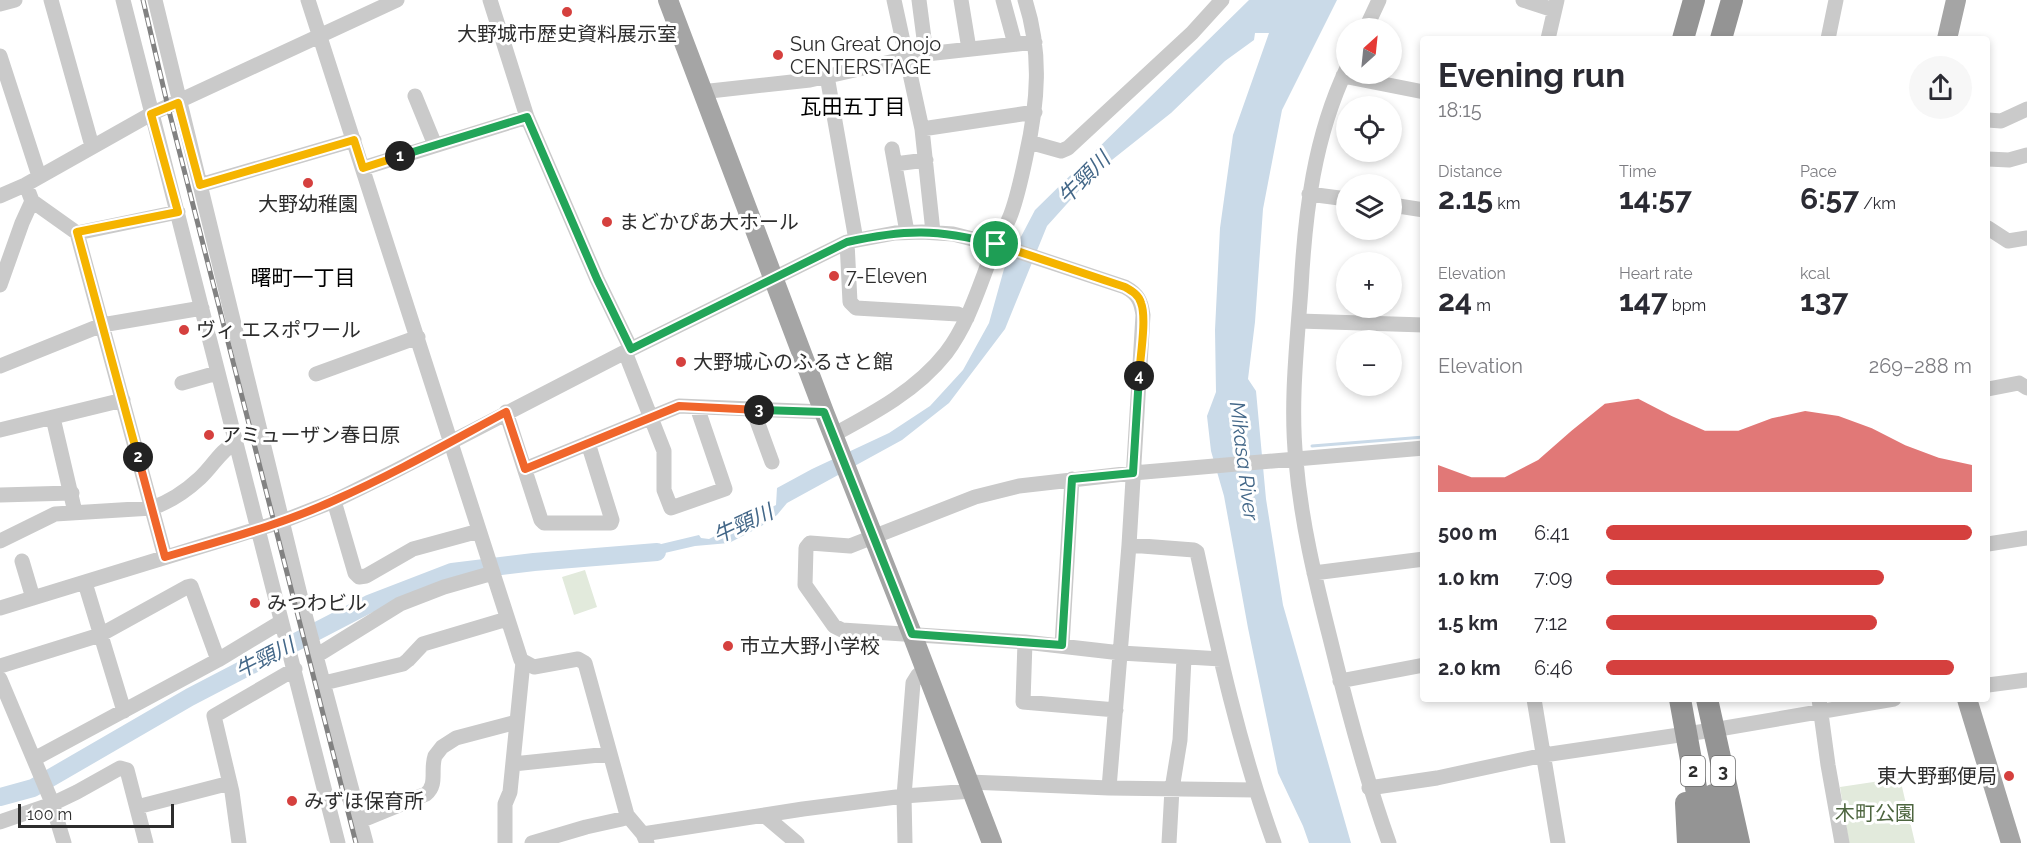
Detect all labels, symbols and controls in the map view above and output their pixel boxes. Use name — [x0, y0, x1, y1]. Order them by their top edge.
marker: 大野城市歴史資料展示室 — [560, 5, 574, 19]
north arrow — [1336, 18, 1402, 84]
map controls — [1336, 18, 1402, 396]
place label: 大野城市歴史資料展示室 — [457, 22, 677, 46]
place label: Sun Great Onojo CENTERSTAGE — [790, 32, 941, 79]
marker: Sun Great Onojo CENTERSTAGE — [771, 48, 785, 62]
text: Evening run — [1438, 56, 1625, 95]
button: share — [1909, 56, 1972, 119]
district label: 瓦田五丁目 — [801, 94, 906, 119]
button: locate — [1336, 96, 1402, 162]
text: 18:15 — [1438, 98, 1482, 122]
pin: 1 — [385, 141, 415, 171]
water label: 牛頸川 — [1053, 145, 1116, 209]
text: 1 — [396, 146, 404, 165]
text: Distance — [1438, 162, 1502, 181]
text: Time — [1619, 162, 1656, 181]
text: Pace — [1800, 162, 1837, 181]
button: layers — [1336, 174, 1402, 240]
marker: 大野幼稚園 — [301, 176, 315, 190]
text: 2.15 — [1438, 181, 1493, 216]
text: 14:57 — [1619, 181, 1692, 216]
text: 6:57 — [1800, 181, 1859, 216]
place label: 大野幼稚園 — [258, 192, 358, 216]
text: km — [1493, 194, 1520, 213]
text: /km — [1859, 194, 1896, 213]
place label: まどかぴあ大ホール — [619, 210, 799, 234]
marker: まどかぴあ大ホール — [600, 215, 614, 229]
pin — [970, 218, 1021, 269]
icon: arrive — [979, 227, 1012, 260]
button: + — [1336, 252, 1402, 318]
place label: 7-Eleven — [846, 264, 927, 288]
text: Elevation — [1438, 264, 1506, 283]
text: Heart rate — [1619, 264, 1693, 283]
text: kcal — [1800, 264, 1830, 283]
district label: 曙町一丁目 — [251, 265, 356, 290]
marker: 7-Eleven — [827, 269, 841, 283]
text: 24 — [1438, 283, 1472, 318]
text: 147 — [1619, 283, 1668, 318]
text: 137 — [1800, 283, 1848, 318]
text: m — [1472, 296, 1491, 315]
text: bpm — [1668, 296, 1706, 315]
place label: ヴィ エスポワール — [196, 318, 361, 342]
marker: ヴィ エスポワール — [177, 323, 191, 337]
button: − — [1336, 330, 1402, 396]
place label: 大野城心のふるさと館 — [693, 350, 893, 374]
text: Elevation — [1438, 354, 1523, 378]
text: 269–288 m — [1869, 354, 1972, 378]
marker: 大野城心のふるさと館 — [674, 355, 688, 369]
pin: 4 — [1124, 361, 1154, 391]
text: 4 — [1134, 366, 1144, 385]
pin: 3 — [744, 395, 774, 425]
text: 3 — [755, 400, 763, 419]
water label: Mikasa River — [1225, 400, 1264, 523]
place label: アミューザン春日原 — [221, 423, 400, 447]
marker: アミューザン春日原 — [202, 428, 216, 442]
pin: 2 — [123, 442, 153, 472]
text: 2 — [133, 447, 143, 466]
water label: 牛頸川 — [709, 498, 778, 548]
text: 500 m — [1438, 521, 1497, 545]
text: 6:41 — [1534, 521, 1569, 545]
text: 1.0 km — [1438, 566, 1499, 590]
text: 7:09 — [1534, 566, 1572, 590]
place label: みつわビル — [267, 591, 367, 615]
marker: みつわビル — [248, 596, 262, 610]
text: 1.5 km — [1438, 611, 1498, 635]
text: 7:12 — [1534, 611, 1567, 635]
water label: 牛頸川 — [231, 631, 300, 683]
place label: 市立大野小学校 — [740, 634, 880, 658]
marker: 市立大野小学校 — [721, 639, 735, 653]
text: 2.0 km — [1438, 656, 1501, 680]
text: 6:46 — [1534, 656, 1573, 680]
road number: 2 — [1681, 756, 1705, 786]
road number: 3 — [1711, 756, 1735, 786]
place label: 東大野郵便局 — [1877, 764, 1997, 788]
marker: 東大野郵便局 — [2002, 769, 2016, 783]
place label: みずほ保育所 — [304, 789, 424, 813]
marker: みずほ保育所 — [285, 794, 299, 808]
scale bar — [18, 801, 174, 828]
park label: 木町公園 — [1835, 801, 1915, 825]
text: 100 m — [27, 805, 72, 824]

